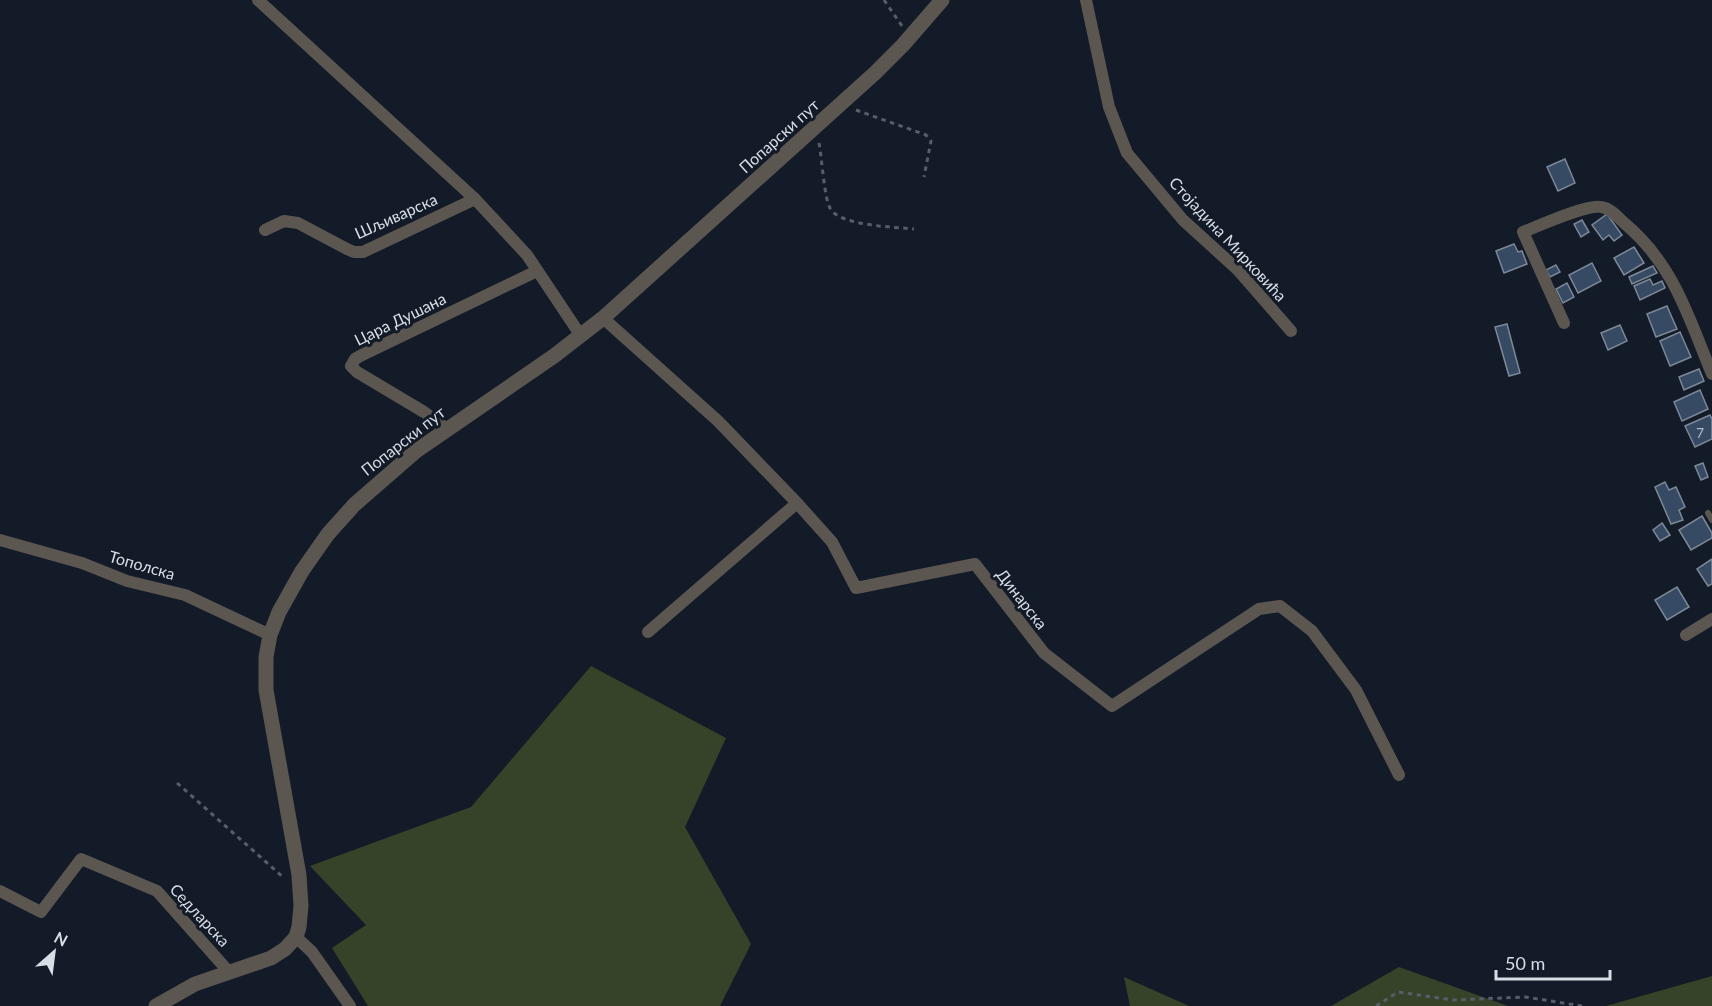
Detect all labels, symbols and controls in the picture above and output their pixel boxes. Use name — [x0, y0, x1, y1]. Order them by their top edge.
street label: Попарски пут — [735, 95, 823, 177]
street label: Стојадина Мирковића — [1166, 173, 1291, 305]
street label: Шљиварска — [352, 189, 440, 242]
street label: Цара Душана — [351, 288, 449, 349]
street label: Попарски пут — [357, 402, 448, 479]
house number: 7 — [1696, 424, 1704, 441]
street label: Тополска — [107, 546, 177, 583]
street label: Динарска — [993, 565, 1052, 633]
street label: Седларска — [166, 879, 234, 950]
north arrow — [24, 922, 84, 982]
text: N — [51, 927, 71, 950]
scale bar — [1496, 943, 1610, 981]
text: 50 m — [1505, 952, 1545, 974]

